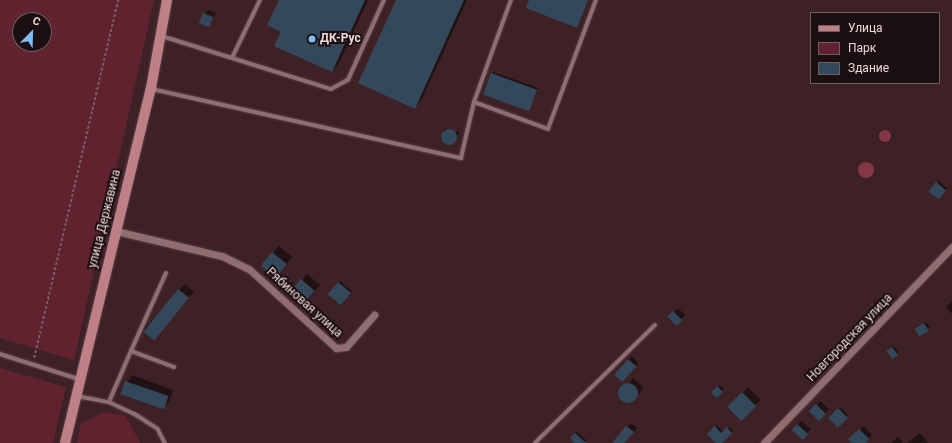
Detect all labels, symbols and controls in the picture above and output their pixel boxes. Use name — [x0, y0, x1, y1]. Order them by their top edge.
north arrow — [12, 12, 52, 52]
legend — [810, 12, 940, 84]
text: С — [31, 14, 42, 29]
text: Улица — [848, 21, 883, 35]
place label: ДК-Рус — [320, 32, 361, 46]
marker: ДК-Рус — [307, 34, 317, 44]
text: Парк — [848, 41, 876, 55]
text: Здание — [848, 61, 889, 75]
street label: улица Державина — [86, 168, 124, 270]
street label: Рябиновая улица — [263, 265, 345, 341]
street label: Новгородская улица — [804, 291, 896, 385]

